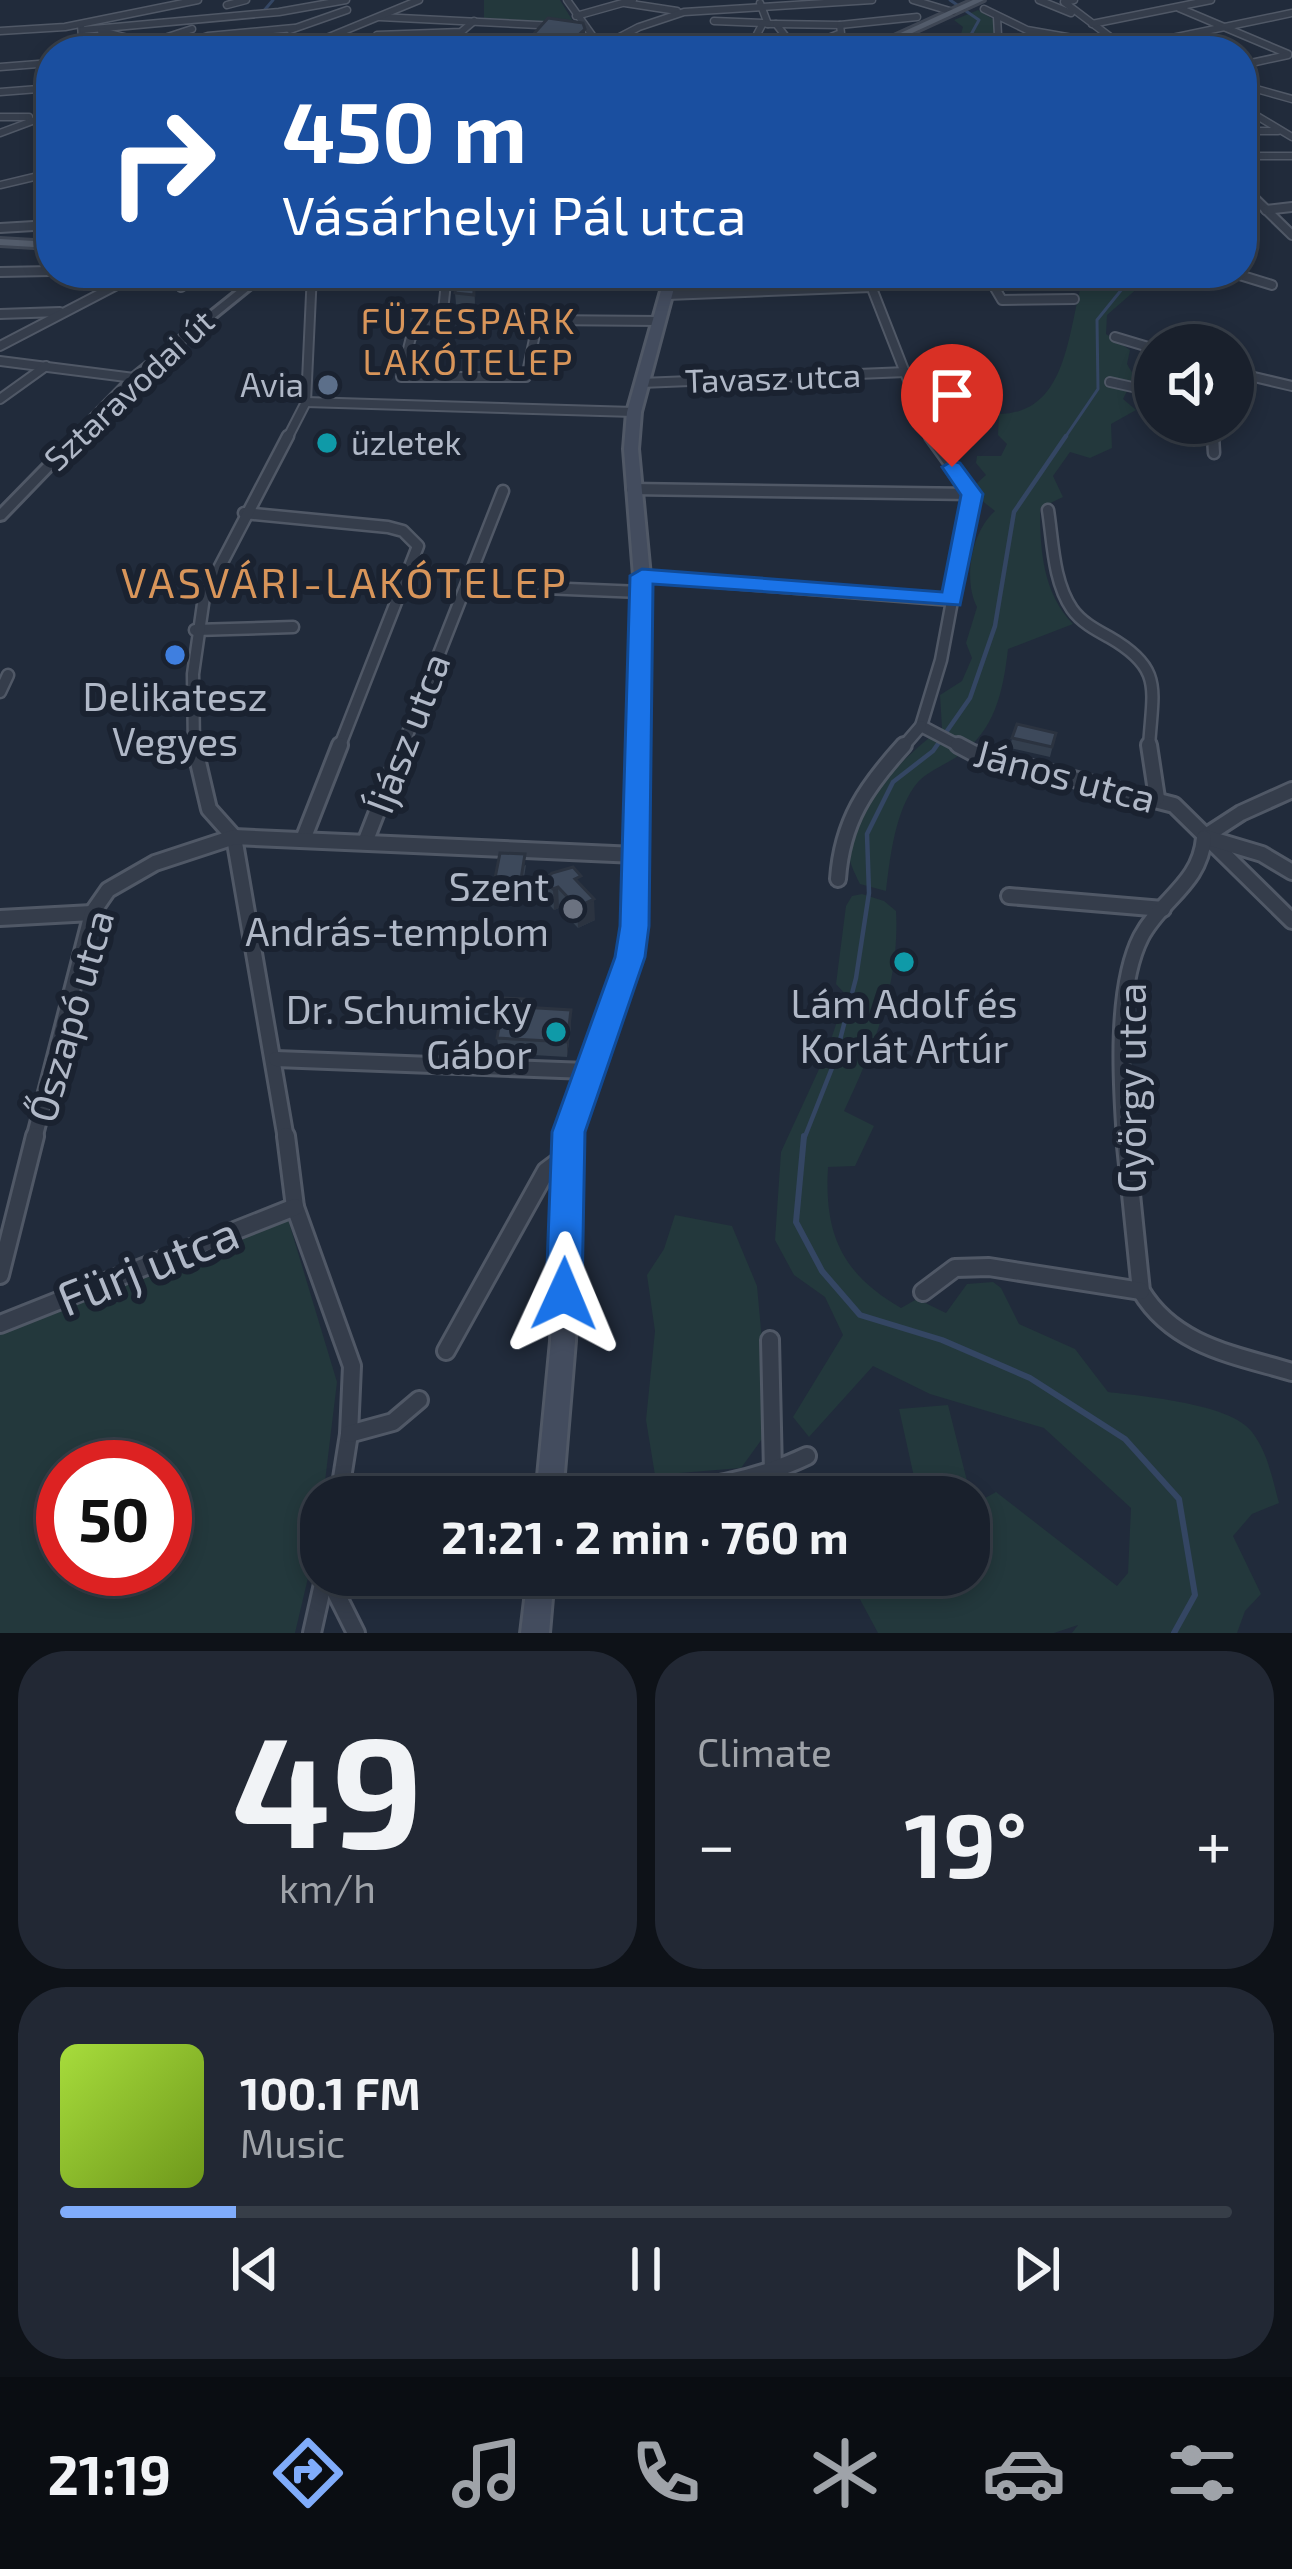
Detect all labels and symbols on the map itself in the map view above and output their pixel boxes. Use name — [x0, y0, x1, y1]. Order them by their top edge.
district label: FÜZESPARK LAKÓTELEP — [360, 298, 578, 382]
street label: Sztaravodai út — [35, 301, 221, 478]
pin — [901, 344, 1003, 467]
street label: Tavasz utca — [684, 354, 862, 400]
place label: Avia — [240, 364, 304, 404]
marker: Avia — [315, 372, 341, 398]
place label: üzletek — [351, 422, 461, 462]
marker: üzletek — [314, 430, 340, 456]
district label: VASVÁRI-LAKÓTELEP — [121, 556, 569, 606]
marker: Delikatesz Vegyes — [162, 642, 188, 668]
street label: Íjász utca — [355, 646, 459, 819]
place label: Delikatesz Vegyes — [83, 672, 267, 764]
street label: János utca — [970, 728, 1161, 821]
place label: Szent András-templom — [245, 862, 549, 954]
marker: Szent András-templom — [560, 896, 586, 922]
street label: Őszapó utca — [17, 904, 122, 1127]
marker: Lám Adolf és Korlát Artúr — [891, 949, 917, 975]
place label: Lám Adolf és Korlát Artúr — [790, 979, 1018, 1071]
street label: György utca — [1107, 983, 1154, 1193]
place label: Dr. Schumicky Gábor — [286, 985, 532, 1077]
marker: Dr. Schumicky Gábor — [543, 1019, 569, 1045]
street label: Fürj utca — [48, 1202, 247, 1328]
position arrow — [501, 1231, 627, 1357]
speed limit sign: 50 — [36, 1440, 192, 1596]

